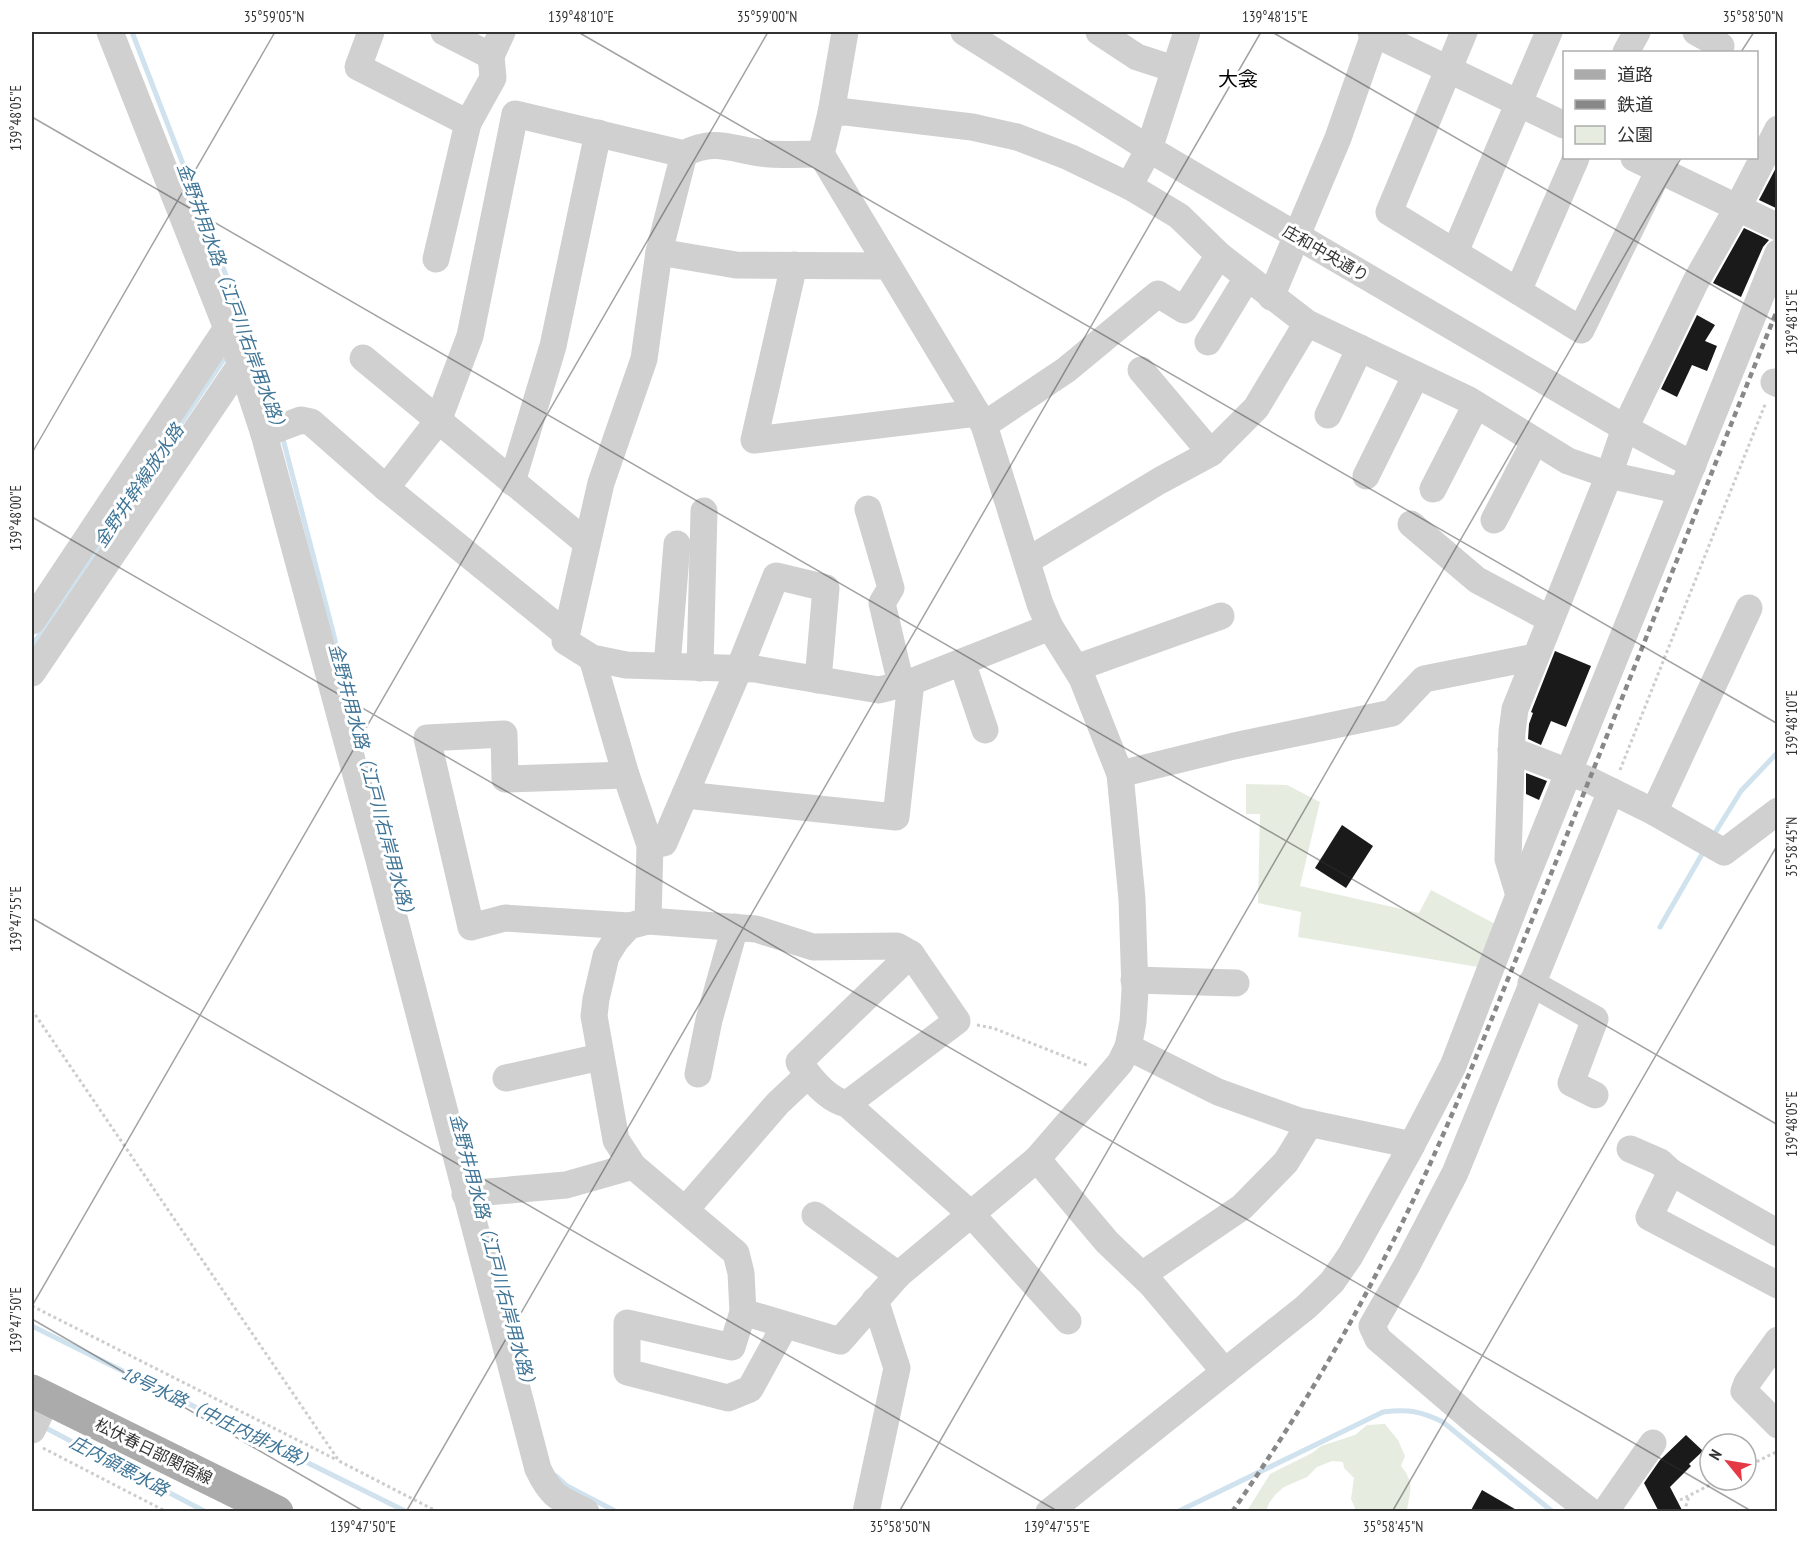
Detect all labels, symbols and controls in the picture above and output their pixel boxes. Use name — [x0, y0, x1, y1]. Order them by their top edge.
text: 35°59'05"N — [244, 7, 304, 26]
text: 139°48'10"E — [548, 7, 614, 26]
text: 35°59'00"N — [737, 7, 797, 26]
text: 139°48'15"E — [1242, 7, 1308, 26]
text: 35°58'50"N — [1723, 7, 1783, 26]
legend — [1563, 51, 1758, 159]
text: 道路 — [1617, 63, 1653, 86]
district label: 大衾 — [1218, 66, 1258, 92]
text: 139°48'05"E — [6, 85, 25, 151]
text: 鉄道 — [1617, 93, 1653, 116]
text: 公園 — [1617, 123, 1653, 146]
water label: 金野井用水路（江戸川右岸用水路） — [172, 160, 293, 438]
street label: 庄和中央通り — [1279, 220, 1373, 286]
text: 139°48'15"E — [1782, 289, 1801, 355]
water label: 金野井幹線放水路 — [89, 418, 189, 552]
text: 139°48'00"E — [6, 485, 25, 551]
water label: 金野井用水路（江戸川右岸用水路） — [324, 641, 421, 925]
text: 139°48'10"E — [1782, 690, 1801, 756]
text: 35°58'45"N — [1782, 817, 1801, 877]
text: 139°47'55"E — [6, 886, 25, 952]
text: 139°48'05"E — [1782, 1091, 1801, 1157]
water label: 金野井用水路（江戸川右岸用水路） — [445, 1111, 542, 1395]
text: 139°47'50"E — [6, 1287, 25, 1353]
water label: 18号水路（中庄内排水路） — [118, 1361, 321, 1476]
street label: 松伏春日部関宿線 — [92, 1414, 216, 1488]
water label: 庄内領悪水路 — [66, 1430, 174, 1502]
north arrow — [1698, 1432, 1758, 1492]
text: N — [1704, 1446, 1726, 1463]
text: 139°47'50"E — [330, 1517, 396, 1536]
text: 35°58'50"N — [870, 1517, 930, 1536]
text: 139°47'55"E — [1024, 1517, 1090, 1536]
text: 35°58'45"N — [1363, 1517, 1423, 1536]

